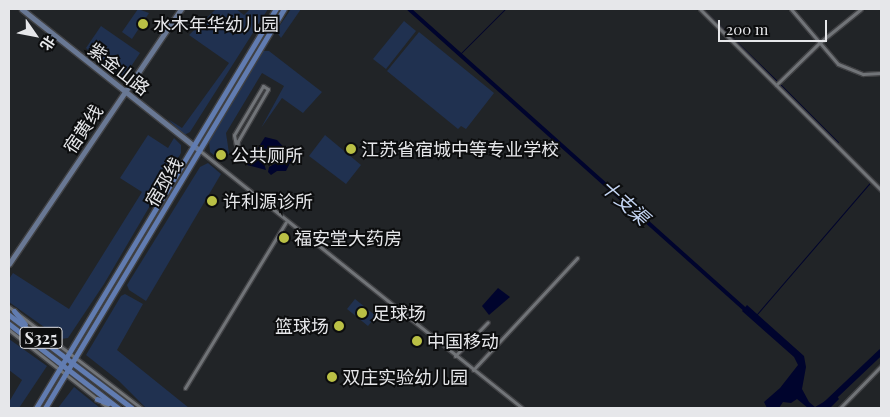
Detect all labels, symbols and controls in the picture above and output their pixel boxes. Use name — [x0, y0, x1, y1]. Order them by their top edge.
north arrow — [10, 10, 60, 60]
scale bar — [720, 10, 829, 42]
place label: 水木年华幼儿园 — [153, 13, 279, 35]
marker: 水木年华幼儿园 — [137, 18, 149, 30]
text: 200 m — [726, 19, 768, 39]
text: 北 — [36, 32, 60, 54]
street label: 紫金山路 — [84, 38, 154, 100]
street label: 宿黄线 — [59, 101, 107, 157]
place label: 江苏省宿城中等专业学校 — [361, 138, 559, 160]
marker: 江苏省宿城中等专业学校 — [345, 143, 357, 155]
place label: 公共厕所 — [231, 144, 303, 166]
marker: 公共厕所 — [215, 149, 227, 161]
street label: 宿邳线 — [141, 153, 187, 211]
water label: 十支渠 — [596, 174, 654, 230]
place label: 许利源诊所 — [223, 190, 313, 212]
marker: 许利源诊所 — [205, 194, 219, 208]
place label: 福安堂大药房 — [294, 227, 402, 249]
marker: 福安堂大药房 — [278, 232, 290, 244]
place label: 足球场 — [372, 302, 426, 324]
marker: 足球场 — [356, 307, 368, 319]
place label: 篮球场 — [275, 315, 329, 337]
marker: 篮球场 — [333, 320, 345, 332]
road number: S325 — [18, 324, 64, 352]
place label: 中国移动 — [427, 330, 499, 352]
marker: 中国移动 — [411, 335, 423, 347]
place label: 双庄实验幼儿园 — [342, 366, 468, 388]
marker: 双庄实验幼儿园 — [326, 371, 338, 383]

